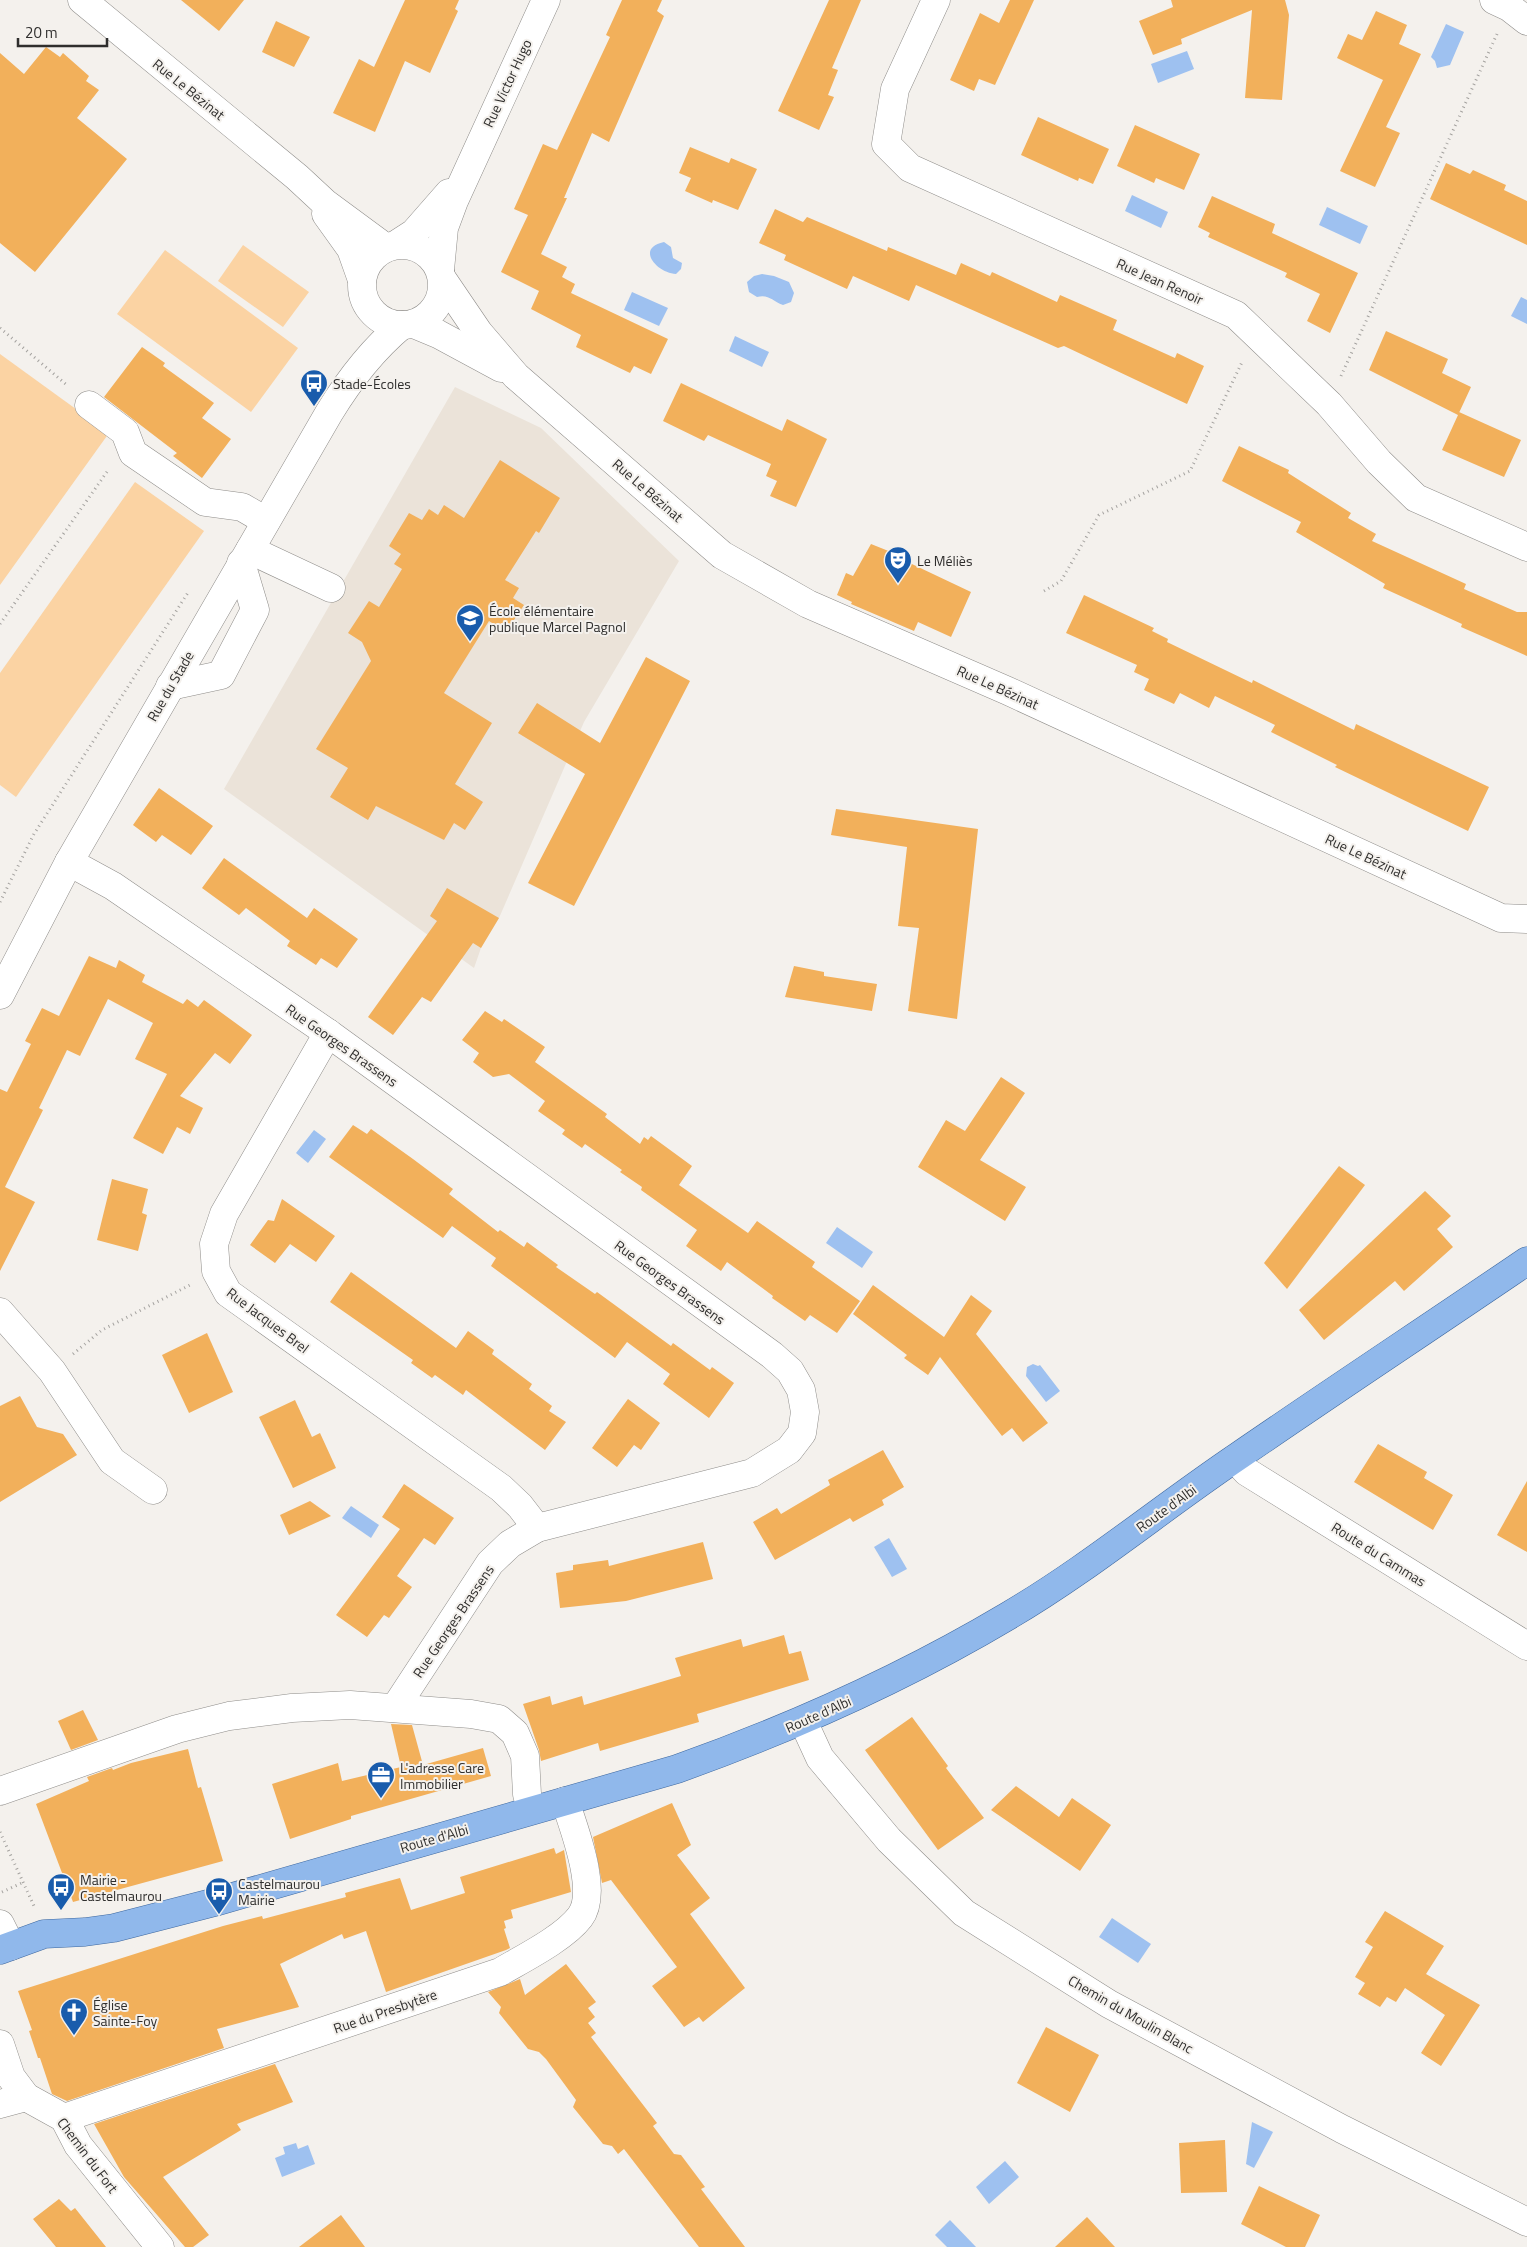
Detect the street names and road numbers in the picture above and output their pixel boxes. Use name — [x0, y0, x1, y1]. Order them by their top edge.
street label: Rue Victor Hugo — [477, 35, 537, 131]
street label: Rue Le Bézinat — [148, 53, 230, 125]
street label: Rue Jean Renoir — [1113, 252, 1207, 310]
street label: Rue Le Bézinat — [608, 453, 688, 527]
street label: Rue du Stade — [141, 647, 199, 725]
street label: Rue Le Bézinat — [954, 660, 1042, 714]
street label: Rue Le Bézinat — [1322, 828, 1410, 884]
street label: Rue Georges Brassens — [282, 998, 402, 1092]
street label: Rue Georges Brassens — [610, 1235, 730, 1329]
street label: Rue Jacques Brel — [222, 1282, 314, 1358]
street label: Route d'Albi — [1131, 1479, 1201, 1537]
street label: Route du Cammas — [1328, 1517, 1430, 1591]
street label: Rue Georges Brassens — [407, 1560, 499, 1682]
street label: Route d'Albi — [782, 1690, 854, 1738]
street label: Route d'Albi — [397, 1818, 471, 1858]
street label: Chemin du Moulin Blanc — [1065, 1970, 1197, 2058]
street label: Rue du Presbytère — [330, 1983, 440, 2039]
street label: Chemin du Fort — [53, 2113, 123, 2197]

